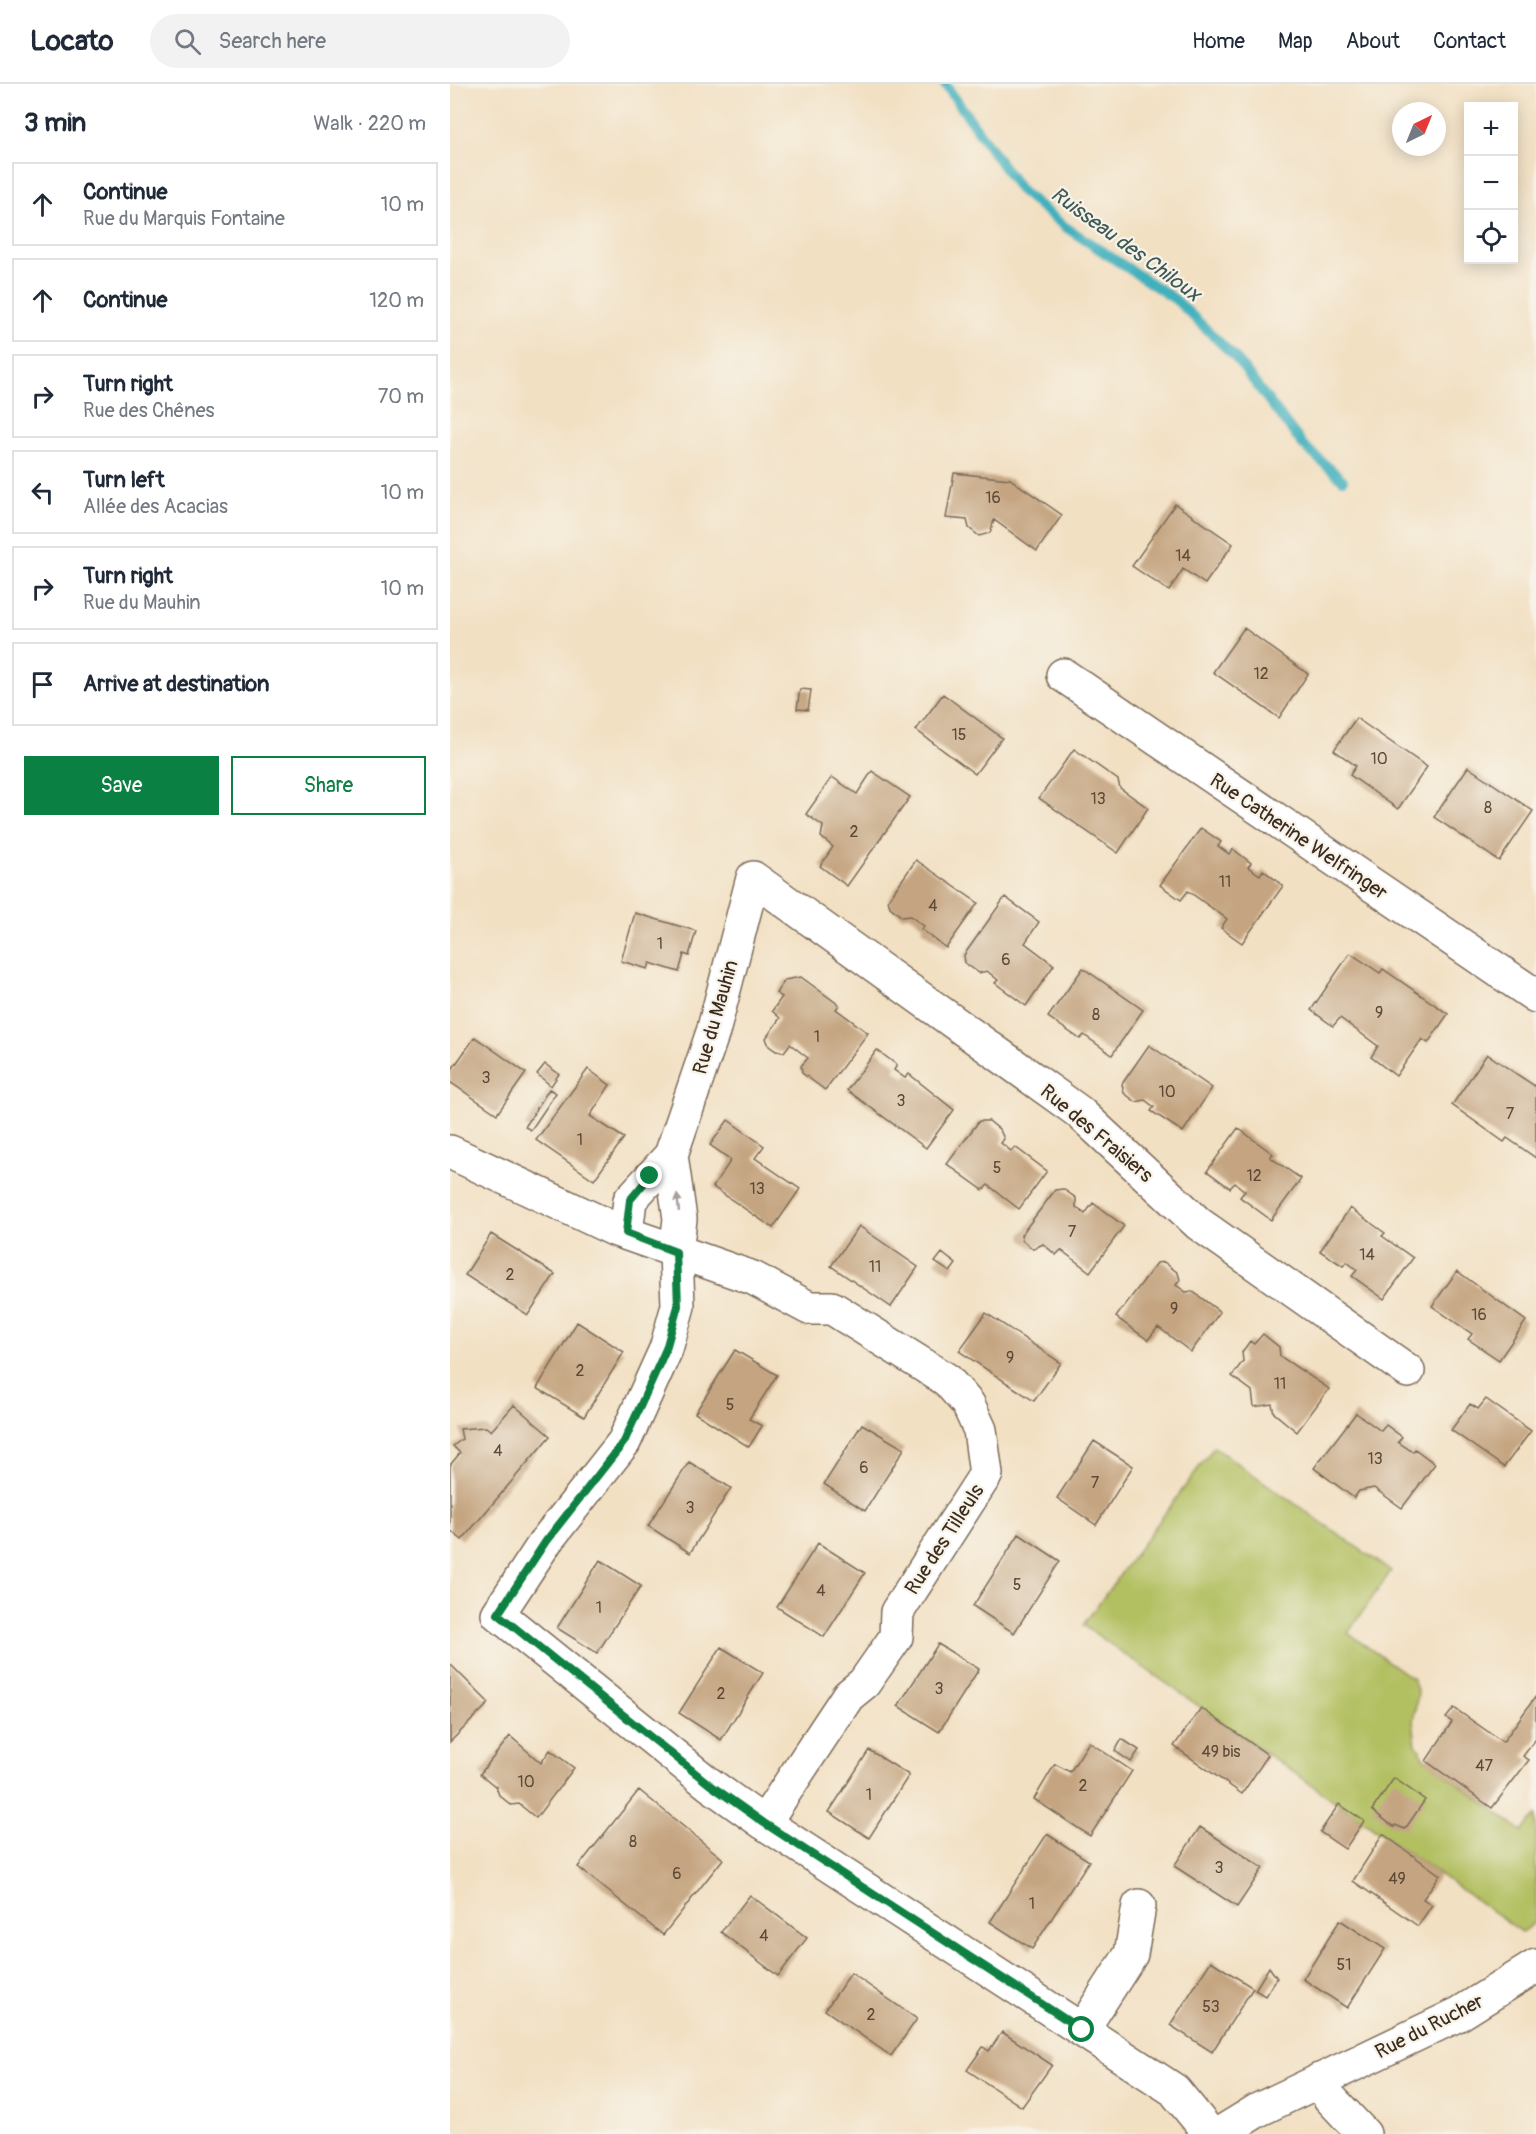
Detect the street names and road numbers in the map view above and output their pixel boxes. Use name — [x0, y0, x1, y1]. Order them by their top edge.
street label: Rue Catherine Welfringer — [1205, 768, 1392, 905]
street label: Rue du Mauhin — [687, 957, 744, 1077]
street label: Rue des Fraisiers — [1035, 1079, 1158, 1188]
street label: Rue des Tilleuls — [899, 1479, 989, 1599]
street label: Rue du Rucher — [1371, 1988, 1488, 2064]

